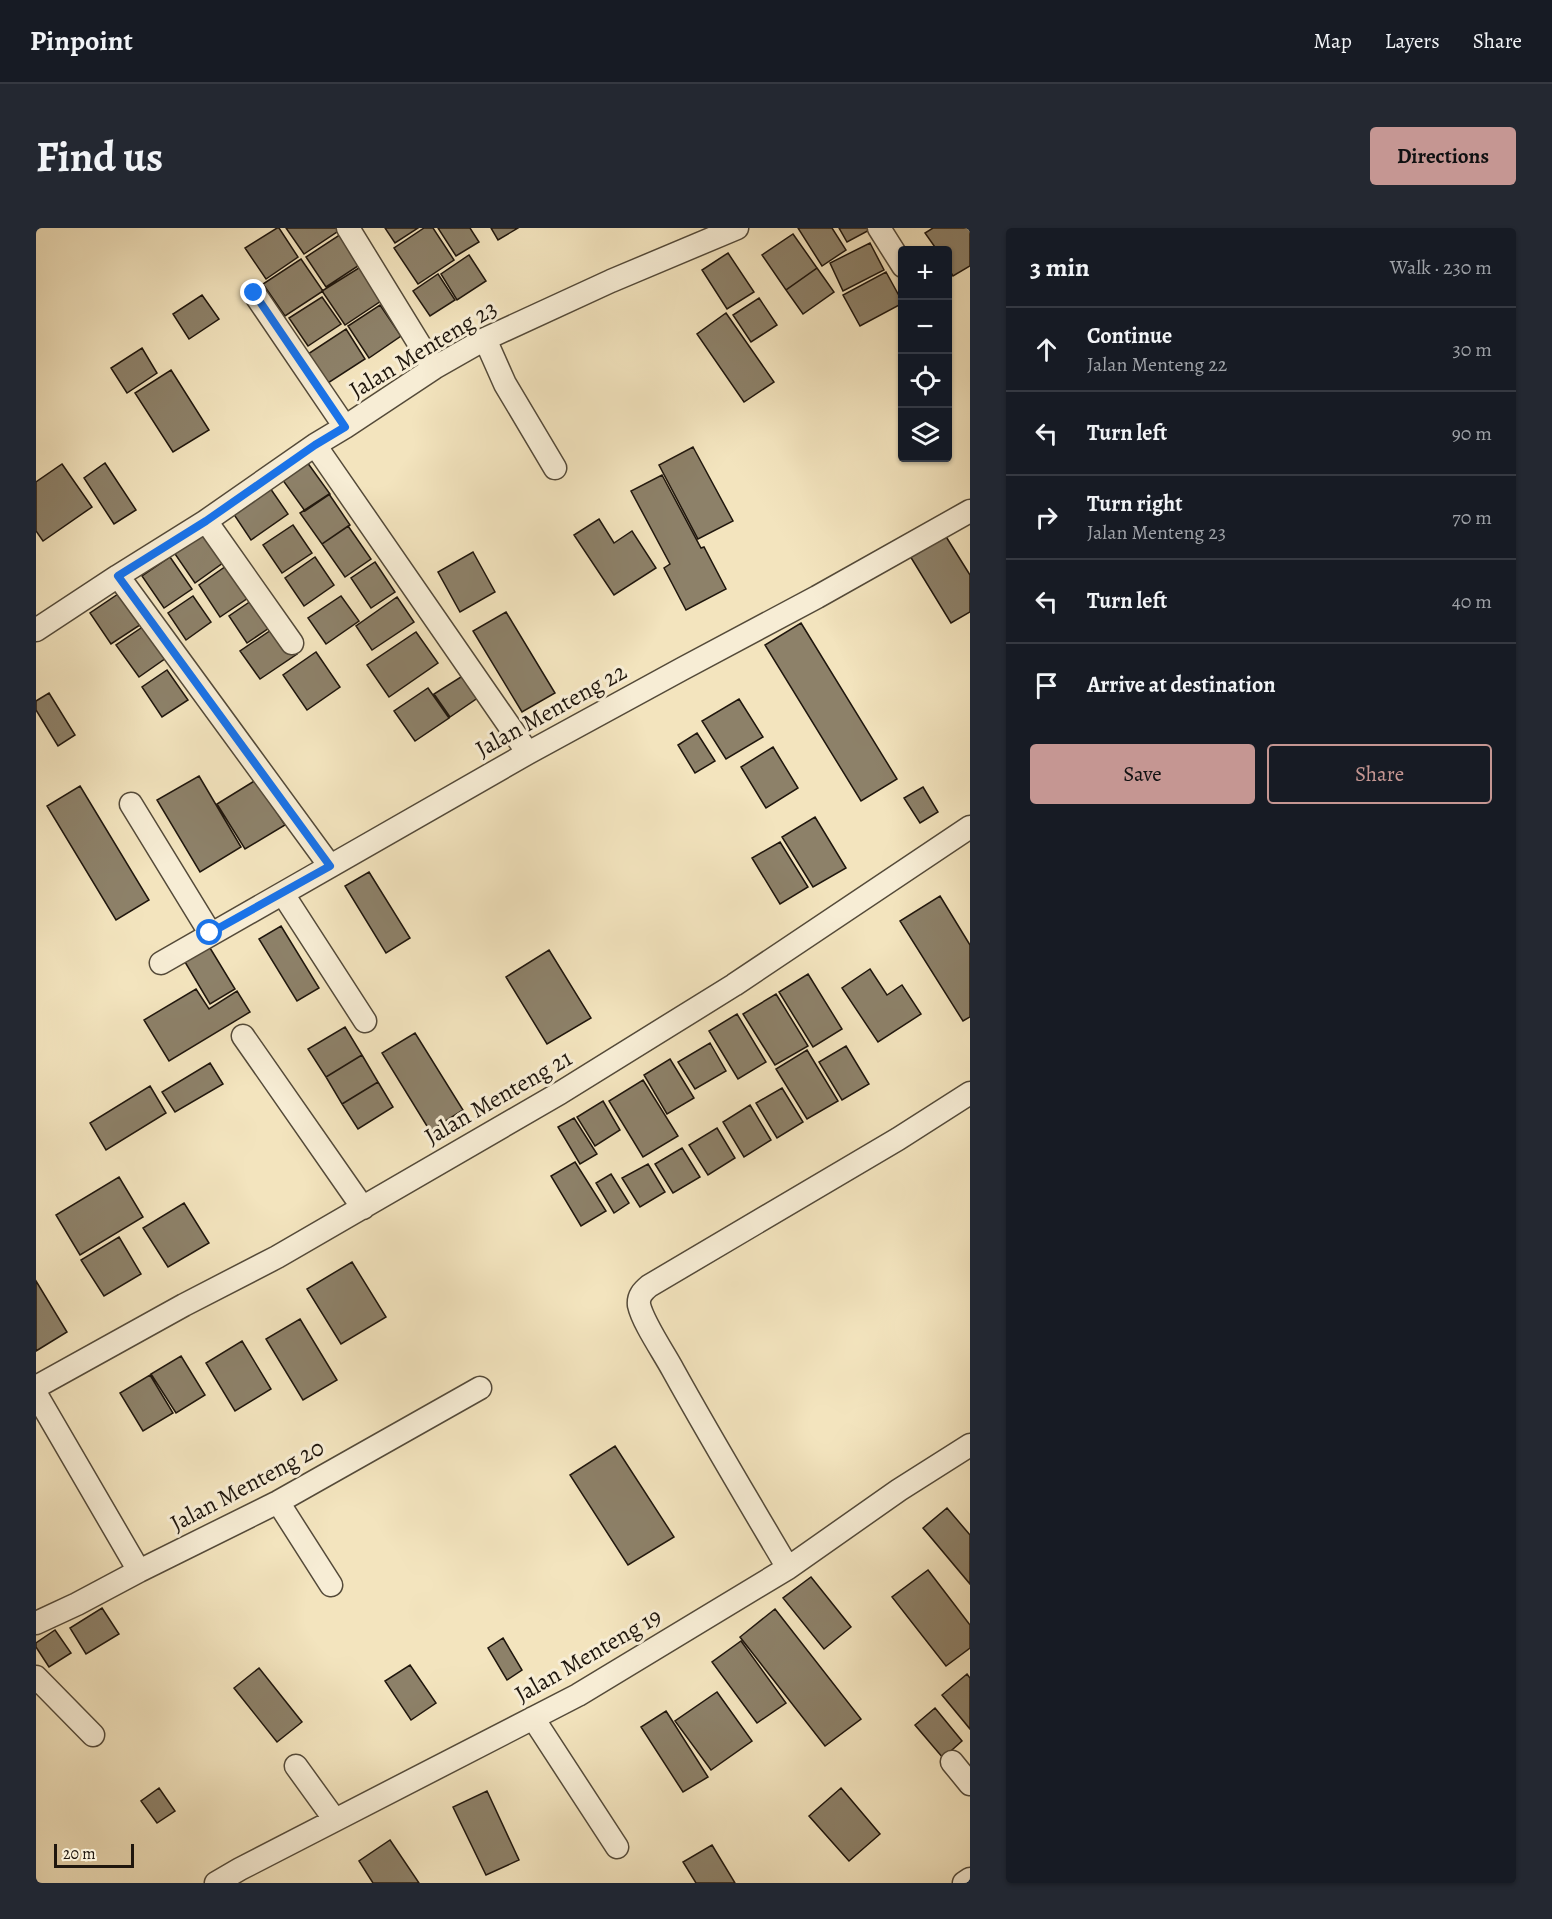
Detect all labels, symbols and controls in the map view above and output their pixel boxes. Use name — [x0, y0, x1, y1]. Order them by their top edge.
text: Pinpoint — [30, 22, 133, 60]
text: Map — [1313, 27, 1352, 55]
text: Layers — [1385, 27, 1440, 55]
text: Share — [1473, 27, 1522, 55]
button: Directions — [1370, 127, 1516, 185]
text: Find us — [36, 128, 163, 185]
map controls — [898, 246, 952, 462]
button: + — [898, 246, 952, 300]
text: 3 min — [1030, 250, 1090, 285]
text: Walk · 230 m — [1390, 254, 1492, 281]
route end — [240, 279, 266, 305]
street label: Jalan Menteng 23 — [343, 292, 503, 406]
button: − — [898, 300, 952, 354]
text: Continue — [1087, 321, 1172, 351]
icon: ahead — [1030, 333, 1063, 366]
text: 30 m — [1452, 336, 1492, 363]
text: Jalan Menteng 22 — [1087, 351, 1227, 378]
button: locate — [898, 354, 952, 408]
button: layers — [898, 408, 952, 462]
icon: left — [1030, 417, 1063, 450]
text: Turn left — [1087, 418, 1167, 448]
text: 90 m — [1452, 420, 1492, 447]
text: Turn right — [1087, 489, 1183, 519]
icon: right — [1030, 501, 1063, 534]
text: 70 m — [1452, 504, 1492, 531]
text: Jalan Menteng 23 — [1087, 519, 1226, 546]
icon: left — [1030, 585, 1063, 618]
text: Turn left — [1087, 586, 1167, 616]
text: 40 m — [1452, 588, 1492, 615]
street label: Jalan Menteng 22 — [470, 655, 632, 765]
icon: arrive — [1030, 669, 1063, 702]
text: Arrive at destination — [1087, 670, 1276, 700]
button: Save — [1030, 744, 1255, 804]
button: Share — [1267, 744, 1492, 804]
route start — [196, 919, 222, 945]
street label: Jalan Menteng 21 — [418, 1042, 578, 1152]
street label: Jalan Menteng 20 — [165, 1431, 329, 1539]
street label: Jalan Menteng 19 — [509, 1600, 667, 1710]
scale bar — [54, 1841, 134, 1868]
text: 20 m — [63, 1843, 96, 1865]

